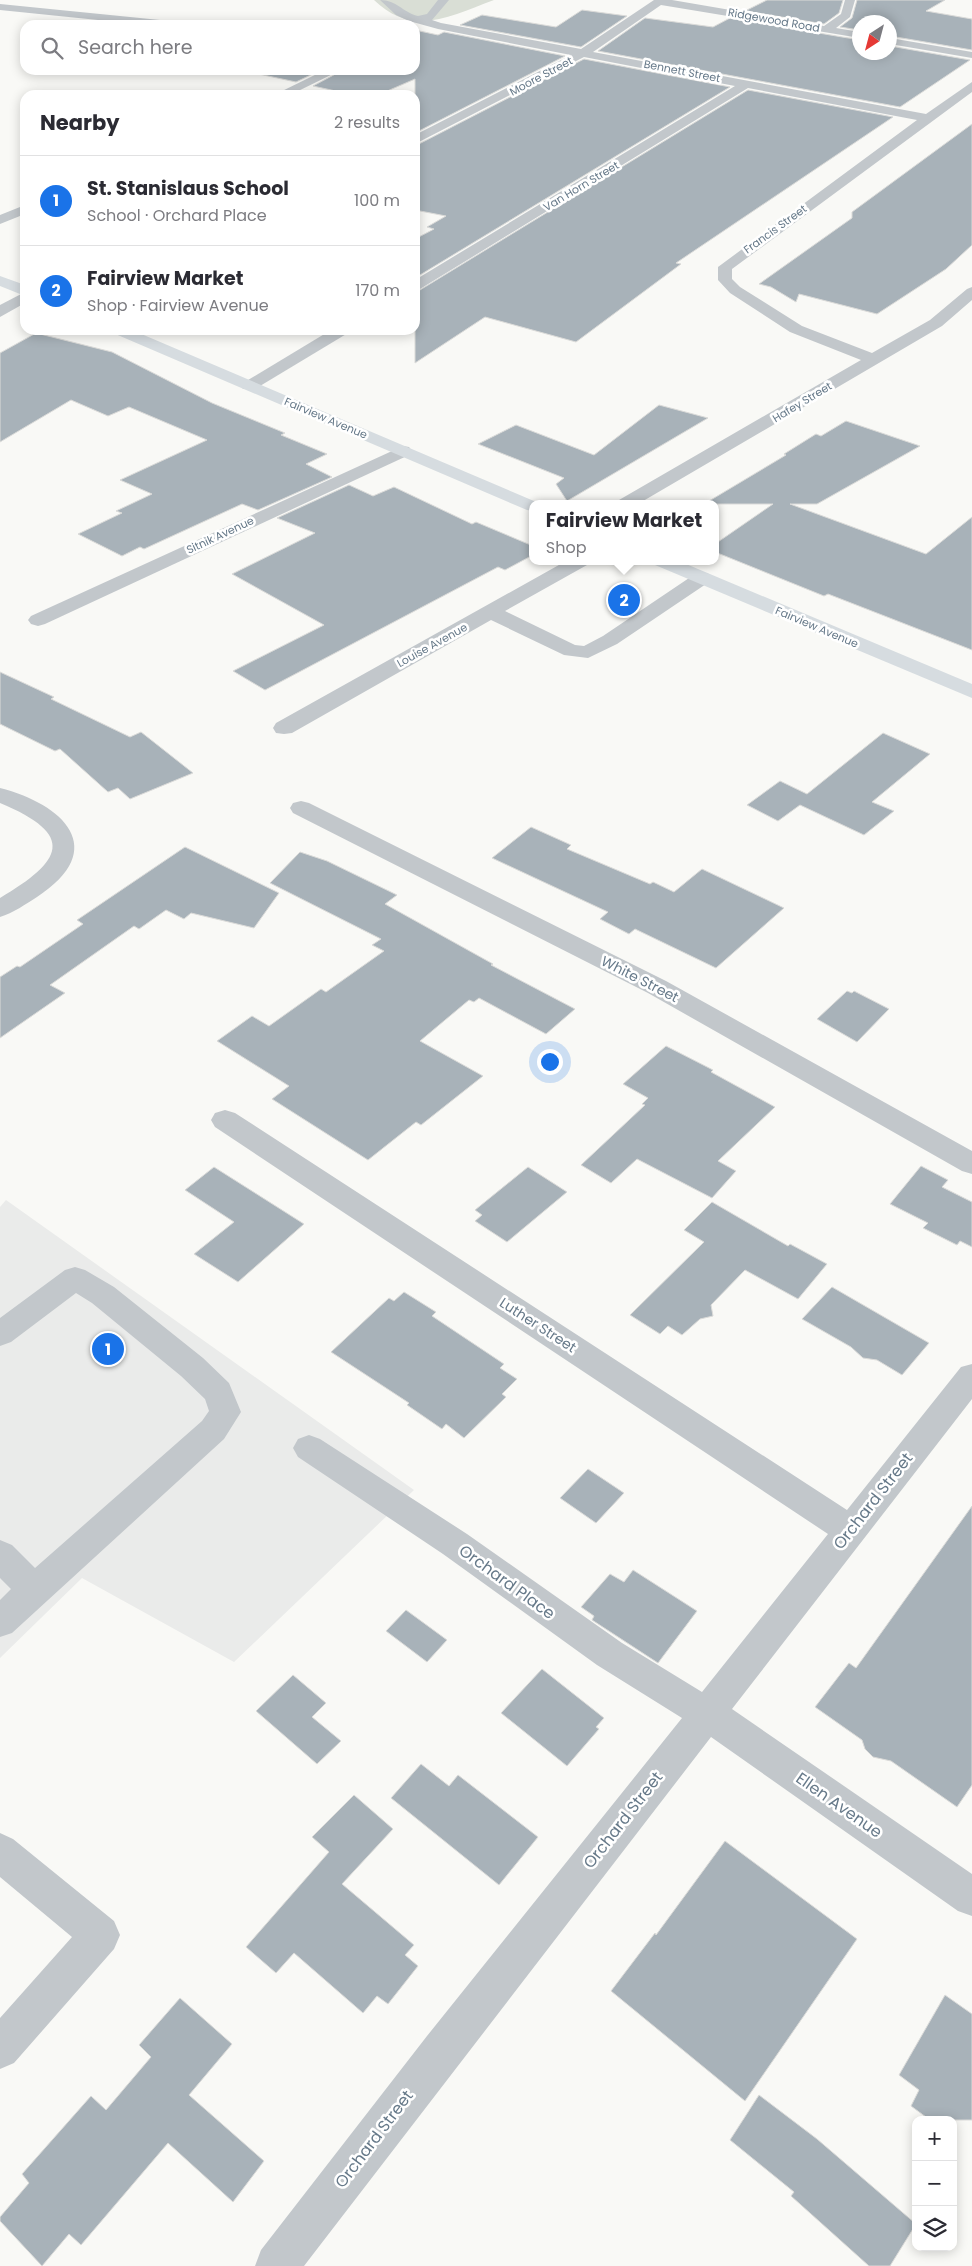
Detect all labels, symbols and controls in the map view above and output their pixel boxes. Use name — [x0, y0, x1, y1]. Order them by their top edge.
street label: Ridgewood Road — [727, 4, 821, 36]
north arrow — [852, 15, 897, 60]
search box — [20, 20, 420, 75]
icon: search — [38, 34, 66, 62]
text: Search here — [78, 34, 192, 61]
street label: Moore Street — [507, 53, 575, 99]
street label: Bennett Street — [642, 56, 722, 86]
text: Nearby — [40, 108, 120, 137]
text: 2 results — [334, 111, 400, 134]
street label: Van Horn Street — [540, 157, 622, 215]
text: St. Stanislaus School — [87, 175, 289, 202]
text: 1 — [53, 189, 59, 212]
text: 100 m — [354, 189, 400, 212]
street label: Francis Street — [740, 201, 810, 257]
text: School · Orchard Place — [87, 204, 267, 227]
text: Fairview Market — [87, 265, 243, 292]
text: 2 — [51, 279, 61, 302]
text: 170 m — [355, 279, 400, 302]
text: Shop · Fairview Avenue — [87, 294, 269, 317]
street label: Hafey Street — [769, 378, 835, 426]
street label: Fairview Avenue — [282, 393, 370, 443]
popup — [529, 500, 719, 565]
text: Fairview Market — [546, 507, 702, 534]
street label: Sitnik Avenue — [184, 512, 257, 558]
text: Shop — [546, 536, 587, 559]
pin: 2 — [608, 581, 640, 619]
street label: Fairview Avenue — [773, 602, 861, 652]
street label: Louise Avenue — [394, 619, 470, 671]
street label: White Street — [598, 951, 682, 1007]
your location — [537, 1049, 563, 1075]
street label: Luther Street — [496, 1293, 580, 1357]
pin: 1 — [92, 1330, 124, 1368]
street label: Orchard Street — [828, 1448, 918, 1554]
street label: Orchard Place — [454, 1539, 560, 1625]
street label: Orchard Street — [578, 1767, 668, 1873]
street label: Ellen Avenue — [791, 1767, 887, 1843]
street label: Orchard Street — [330, 2085, 419, 2193]
map controls — [912, 2116, 957, 2251]
button: + — [912, 2116, 957, 2161]
button: − — [912, 2161, 957, 2206]
button: layers — [912, 2206, 957, 2251]

